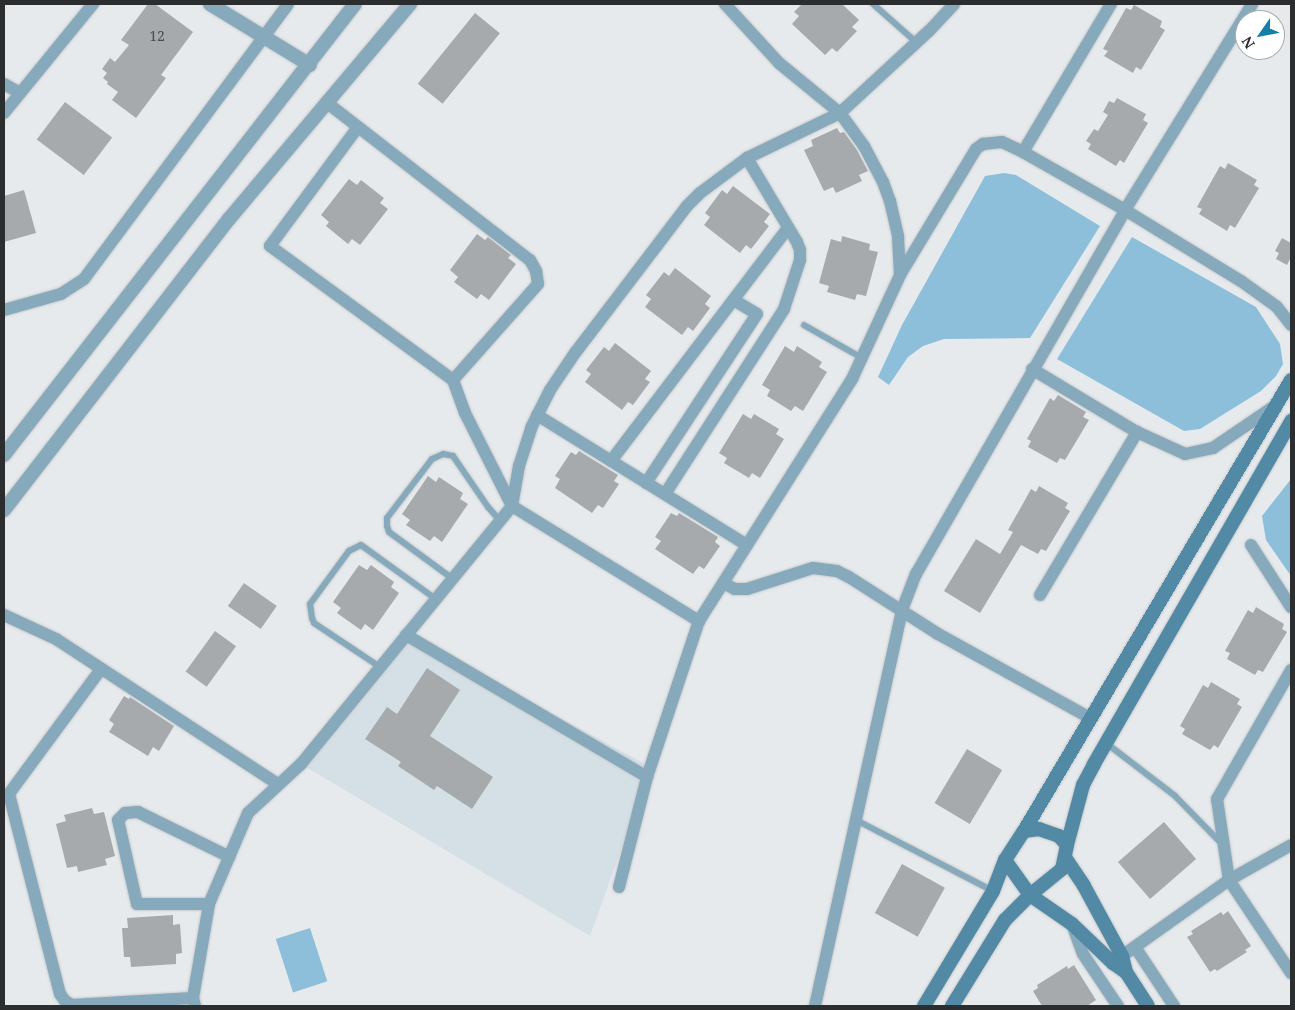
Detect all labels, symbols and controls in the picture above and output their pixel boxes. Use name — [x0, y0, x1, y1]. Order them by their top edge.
north arrow — [1235, 10, 1285, 60]
house number: 12 — [149, 28, 165, 44]
text: N — [1237, 33, 1259, 53]

